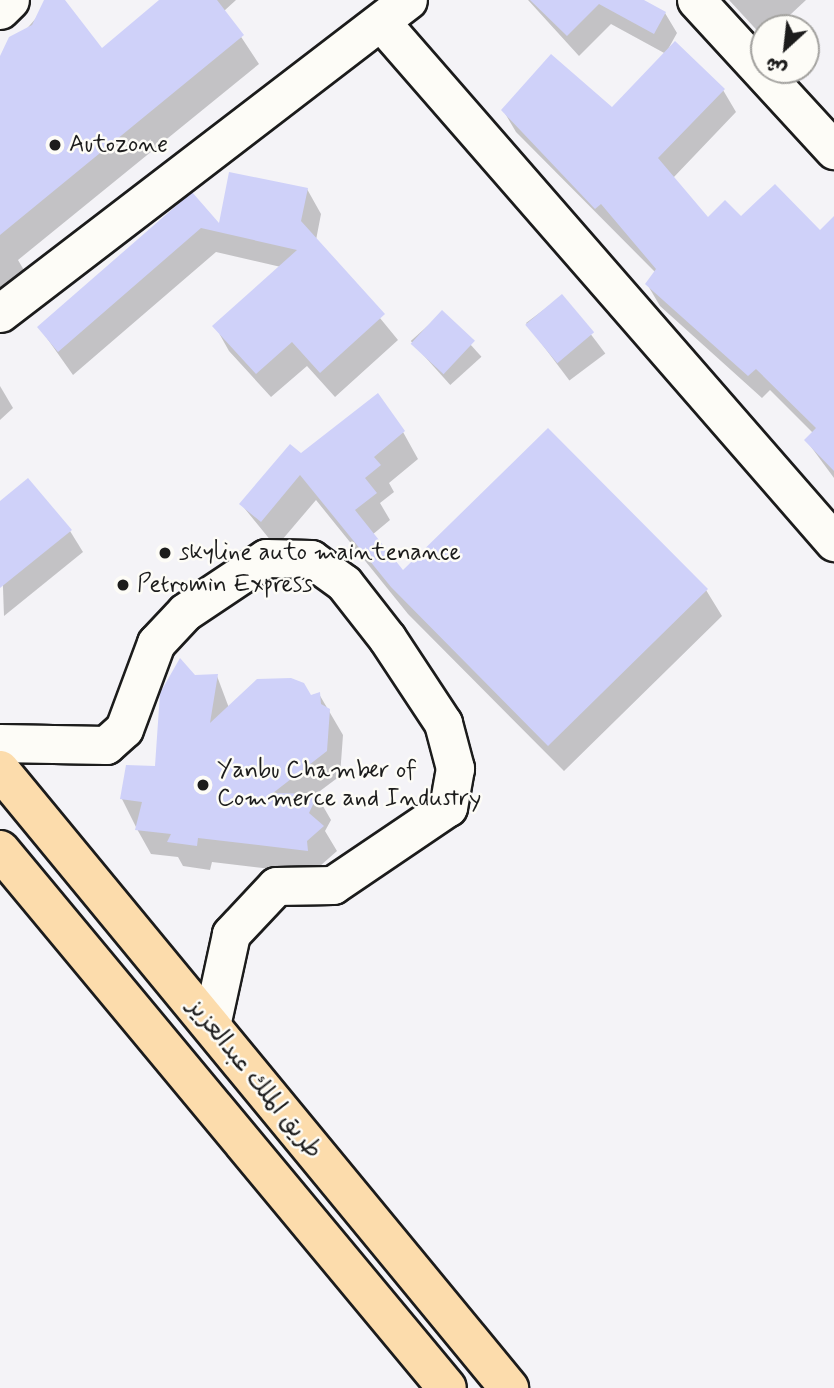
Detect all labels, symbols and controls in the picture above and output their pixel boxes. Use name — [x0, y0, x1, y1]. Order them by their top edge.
north arrow — [750, 14, 820, 84]
text: ش — [761, 50, 791, 82]
place label: Autozone — [69, 131, 168, 159]
marker: Autozone — [47, 137, 63, 153]
place label: skyline auto maintenance — [179, 539, 439, 567]
marker: skyline auto maintenance — [157, 545, 173, 561]
place label: Petromin Express — [137, 571, 315, 599]
marker: Petromin Express — [115, 577, 131, 593]
place label: Yanbu Chamber of Commerce and Industry — [217, 757, 470, 813]
marker: Yanbu Chamber of Commerce and Industry — [195, 777, 211, 793]
street label: طريق الملك عبدالعزيز — [181, 993, 327, 1165]

